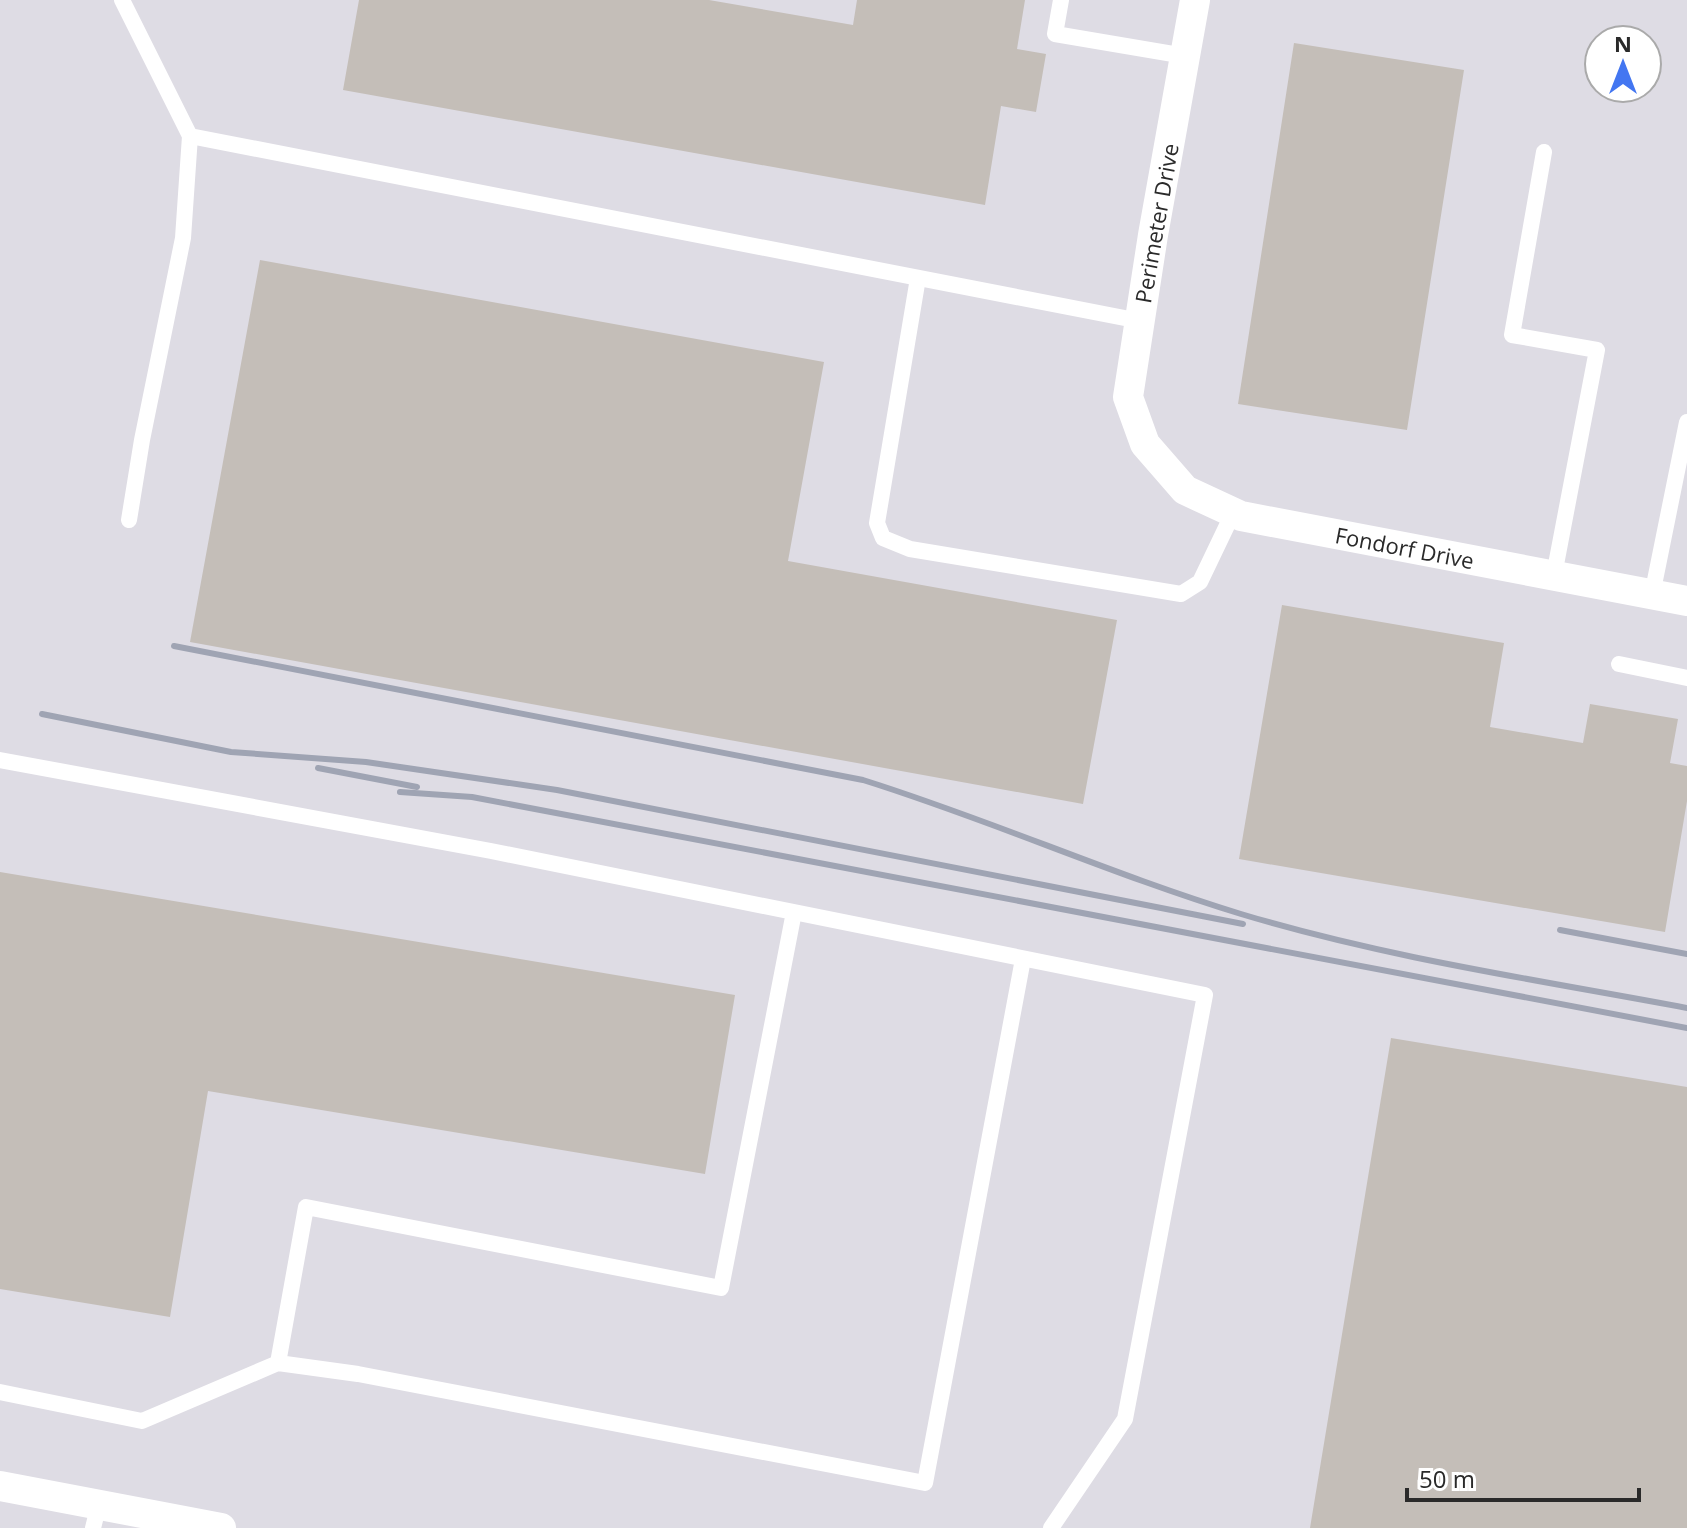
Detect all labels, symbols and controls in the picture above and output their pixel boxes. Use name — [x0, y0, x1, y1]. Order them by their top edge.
north arrow — [1583, 24, 1663, 104]
text: N — [1614, 28, 1632, 58]
street label: Perimeter Drive — [1127, 141, 1185, 305]
street label: Fondorf Drive — [1333, 519, 1477, 575]
scale bar — [1407, 1452, 1639, 1502]
text: 50 m — [1419, 1462, 1475, 1495]

